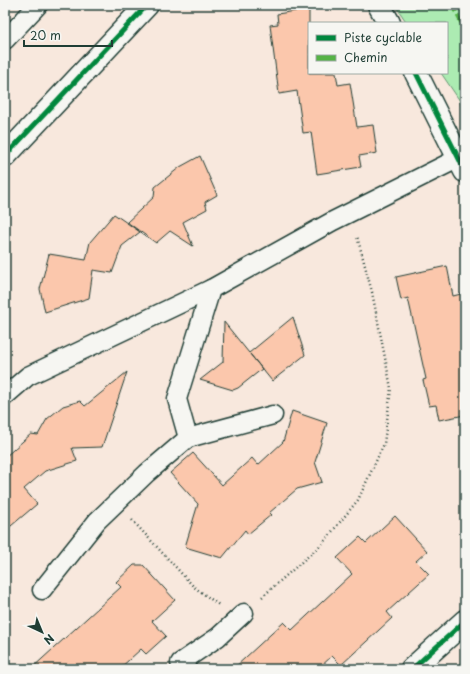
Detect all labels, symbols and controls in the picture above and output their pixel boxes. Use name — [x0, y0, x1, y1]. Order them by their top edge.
scale bar — [24, 22, 112, 48]
legend — [308, 22, 448, 74]
text: 20 m — [30, 26, 61, 44]
text: Piste cyclable — [344, 28, 422, 46]
text: Chemin — [344, 48, 388, 66]
north arrow — [22, 612, 62, 652]
text: N — [40, 630, 58, 649]

